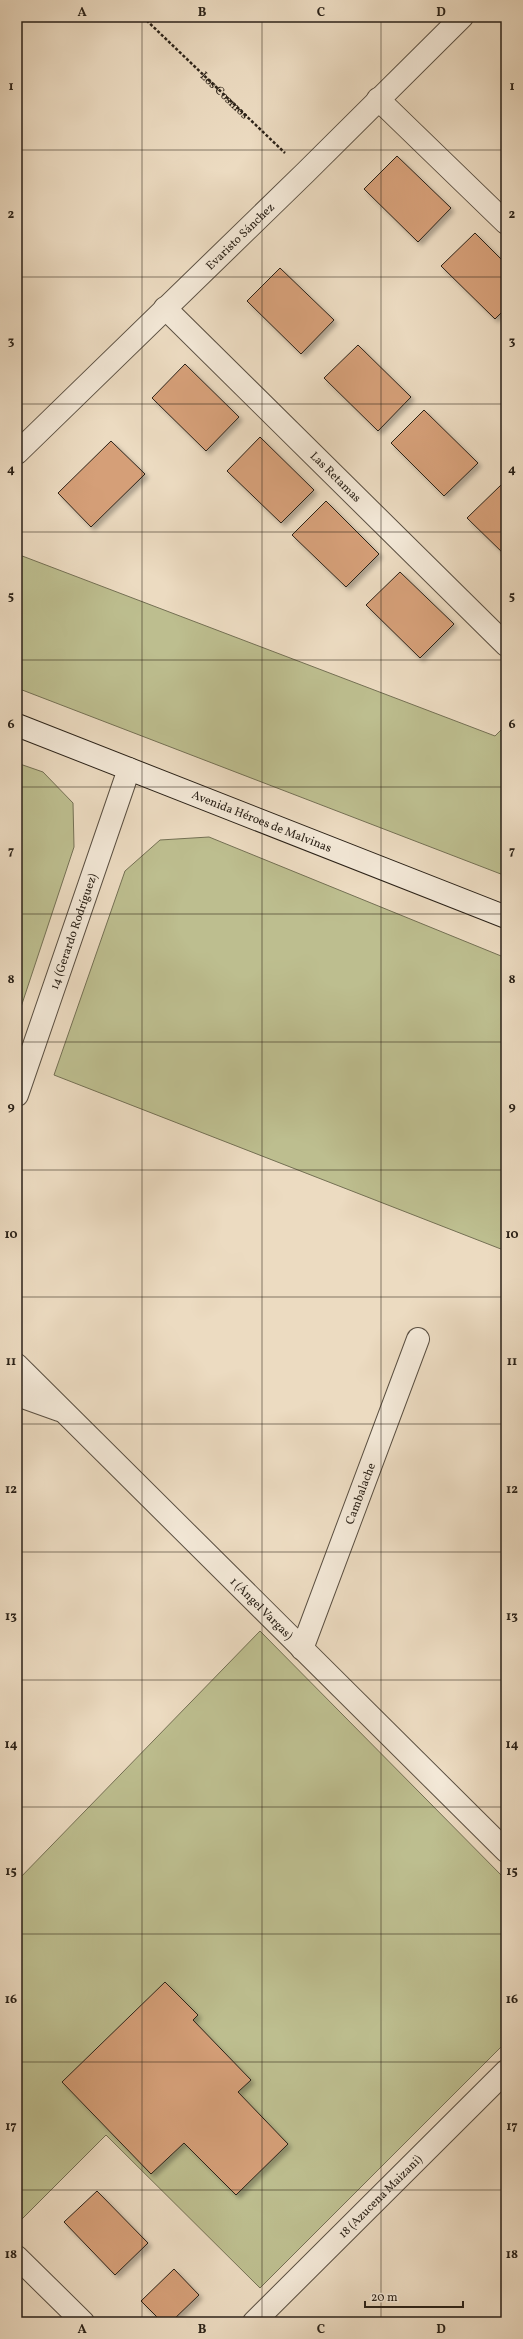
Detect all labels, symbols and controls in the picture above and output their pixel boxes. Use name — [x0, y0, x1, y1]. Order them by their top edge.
text: A — [77, 4, 87, 22]
text: B — [198, 4, 207, 22]
text: C — [317, 4, 325, 22]
text: D — [436, 4, 446, 22]
street label: Los Cosmos — [196, 69, 252, 123]
text: 1 — [8, 78, 14, 96]
text: 1 — [509, 78, 515, 96]
street label: Evaristo Sánchez — [203, 200, 279, 274]
text: 2 — [8, 206, 15, 224]
text: 2 — [509, 206, 516, 224]
text: 3 — [8, 333, 15, 351]
text: 3 — [509, 333, 516, 351]
street label: Las Retamas — [306, 449, 364, 506]
text: 4 — [7, 461, 15, 479]
text: 4 — [508, 461, 516, 479]
text: 5 — [8, 588, 14, 606]
text: 5 — [509, 588, 515, 606]
text: 6 — [7, 716, 15, 734]
text: 6 — [508, 716, 516, 734]
street label: Avenida Héroes de Malvinas — [189, 787, 334, 857]
text: 7 — [8, 843, 14, 861]
text: 7 — [509, 843, 515, 861]
street label: 14 (Gerardo Rodríguez) — [47, 871, 102, 992]
text: 8 — [7, 971, 15, 989]
text: 8 — [508, 971, 516, 989]
text: 9 — [7, 1098, 15, 1116]
text: 9 — [508, 1098, 516, 1116]
text: 10 — [4, 1226, 18, 1244]
text: 10 — [505, 1226, 519, 1244]
text: 11 — [6, 1353, 16, 1371]
text: 11 — [507, 1353, 517, 1371]
street label: Cambalache — [342, 1461, 380, 1527]
text: 12 — [5, 1481, 17, 1499]
text: 12 — [506, 1481, 518, 1499]
street label: 1 (Ángel Vargas) — [226, 1574, 296, 1644]
text: 13 — [5, 1608, 17, 1626]
text: 13 — [506, 1608, 518, 1626]
text: 14 — [4, 1736, 18, 1754]
text: 14 — [505, 1736, 519, 1754]
text: 15 — [5, 1863, 17, 1881]
text: 15 — [506, 1863, 518, 1881]
text: 16 — [5, 1991, 17, 2009]
text: 16 — [506, 1991, 518, 2009]
text: 17 — [5, 2118, 17, 2136]
text: 17 — [506, 2118, 518, 2136]
street label: 18 (Azucena Maizani) — [336, 2152, 426, 2242]
text: 18 — [5, 2246, 17, 2264]
text: 18 — [506, 2246, 518, 2264]
scale bar — [365, 2283, 463, 2309]
text: 20 m — [371, 2290, 398, 2306]
text: A — [77, 2321, 87, 2339]
text: B — [198, 2321, 207, 2339]
text: C — [317, 2321, 325, 2339]
text: D — [436, 2321, 446, 2339]

